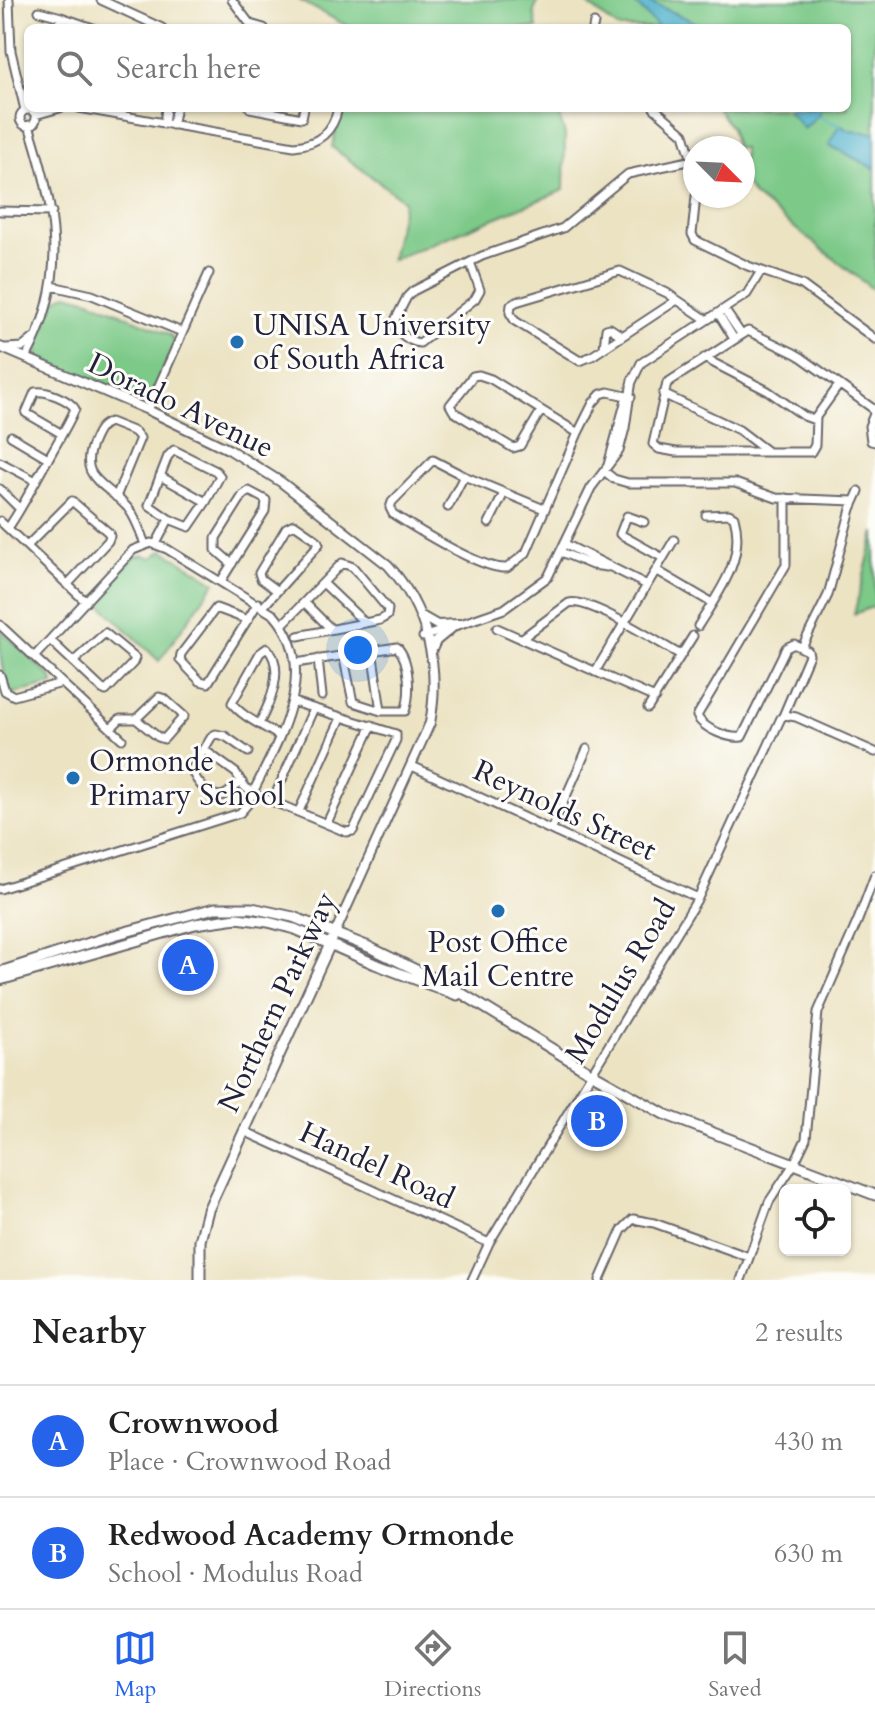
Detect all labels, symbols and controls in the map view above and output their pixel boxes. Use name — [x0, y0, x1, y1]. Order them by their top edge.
search box — [24, 24, 851, 112]
icon: search — [52, 46, 96, 90]
text: Search here — [116, 48, 261, 89]
north arrow — [683, 136, 755, 208]
place label: UNISA University of South Africa — [253, 305, 491, 380]
marker: UNISA University of South Africa — [228, 333, 246, 351]
street label: Dorado Avenue — [81, 343, 281, 468]
your location — [338, 630, 378, 670]
place label: Ormonde Primary School — [89, 741, 285, 816]
street label: Reynolds Street — [467, 750, 663, 871]
marker: Ormonde Primary School — [64, 769, 82, 787]
street label: Northern Parkway — [208, 885, 347, 1119]
street label: Modulus Road — [555, 891, 686, 1071]
marker: Post Office Mail Centre — [489, 902, 507, 920]
place label: Post Office Mail Centre — [421, 922, 575, 997]
pin: A — [162, 935, 214, 995]
pin: B — [571, 1091, 623, 1151]
street label: Handel Road — [293, 1112, 461, 1219]
map controls — [779, 1184, 851, 1256]
button: locate — [779, 1184, 851, 1256]
text: Nearby — [32, 1309, 147, 1355]
text: 2 results — [755, 1315, 843, 1350]
text: Crownwood — [108, 1403, 279, 1444]
text: A — [48, 1424, 68, 1459]
text: 430 m — [774, 1424, 843, 1459]
text: Place · Crownwood Road — [108, 1444, 391, 1479]
text: Redwood Academy Ormonde — [108, 1515, 515, 1556]
text: B — [49, 1536, 67, 1571]
text: 630 m — [774, 1536, 843, 1571]
text: School · Modulus Road — [108, 1556, 363, 1591]
tab: Map — [113, 1626, 157, 1704]
tab: Directions — [384, 1626, 481, 1704]
tab: Saved — [708, 1626, 762, 1704]

